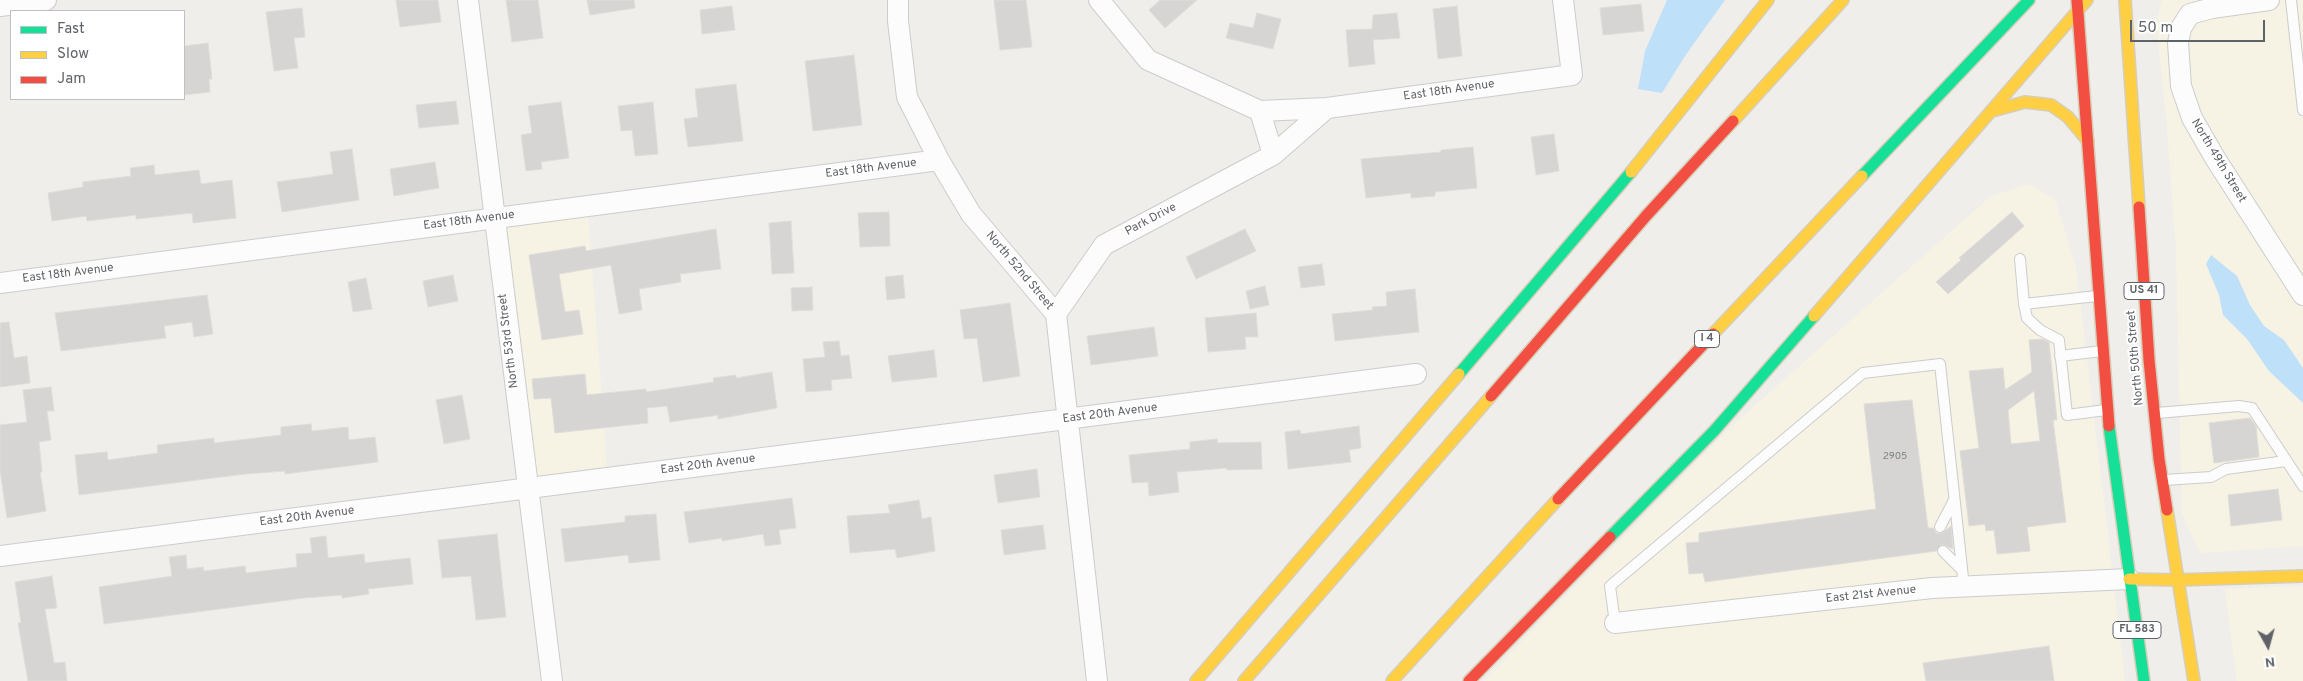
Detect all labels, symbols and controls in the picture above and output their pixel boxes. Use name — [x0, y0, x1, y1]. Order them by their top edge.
legend — [10, 10, 185, 100]
scale bar — [2133, 10, 2268, 42]
text: 50 m — [2138, 19, 2173, 38]
text: Fast — [57, 20, 85, 39]
text: Slow — [57, 45, 89, 64]
text: Jam — [57, 70, 86, 89]
street label: East 18th Avenue — [1403, 77, 1495, 105]
street label: North 49th Street — [2187, 116, 2249, 206]
street label: East 18th Avenue — [825, 156, 917, 182]
street label: Park Drive — [1123, 200, 1179, 240]
street label: East 18th Avenue — [423, 208, 515, 234]
street label: North 52nd Street — [982, 229, 1056, 313]
street label: East 18th Avenue — [22, 261, 114, 287]
road number: US 41 — [2124, 282, 2164, 300]
street label: North 53rd Street — [496, 293, 522, 389]
street label: North 50th Street — [2125, 310, 2147, 406]
road number: I 4 — [1694, 330, 1720, 348]
street label: East 20th Avenue — [1062, 401, 1158, 427]
house number: 2905 — [1883, 451, 1907, 463]
street label: East 20th Avenue — [660, 452, 756, 478]
street label: East 20th Avenue — [259, 504, 355, 530]
street label: East 21st Avenue — [1825, 583, 1917, 607]
north arrow — [2243, 621, 2293, 671]
road number: FL 583 — [2113, 622, 2161, 638]
text: N — [2264, 652, 2276, 670]

